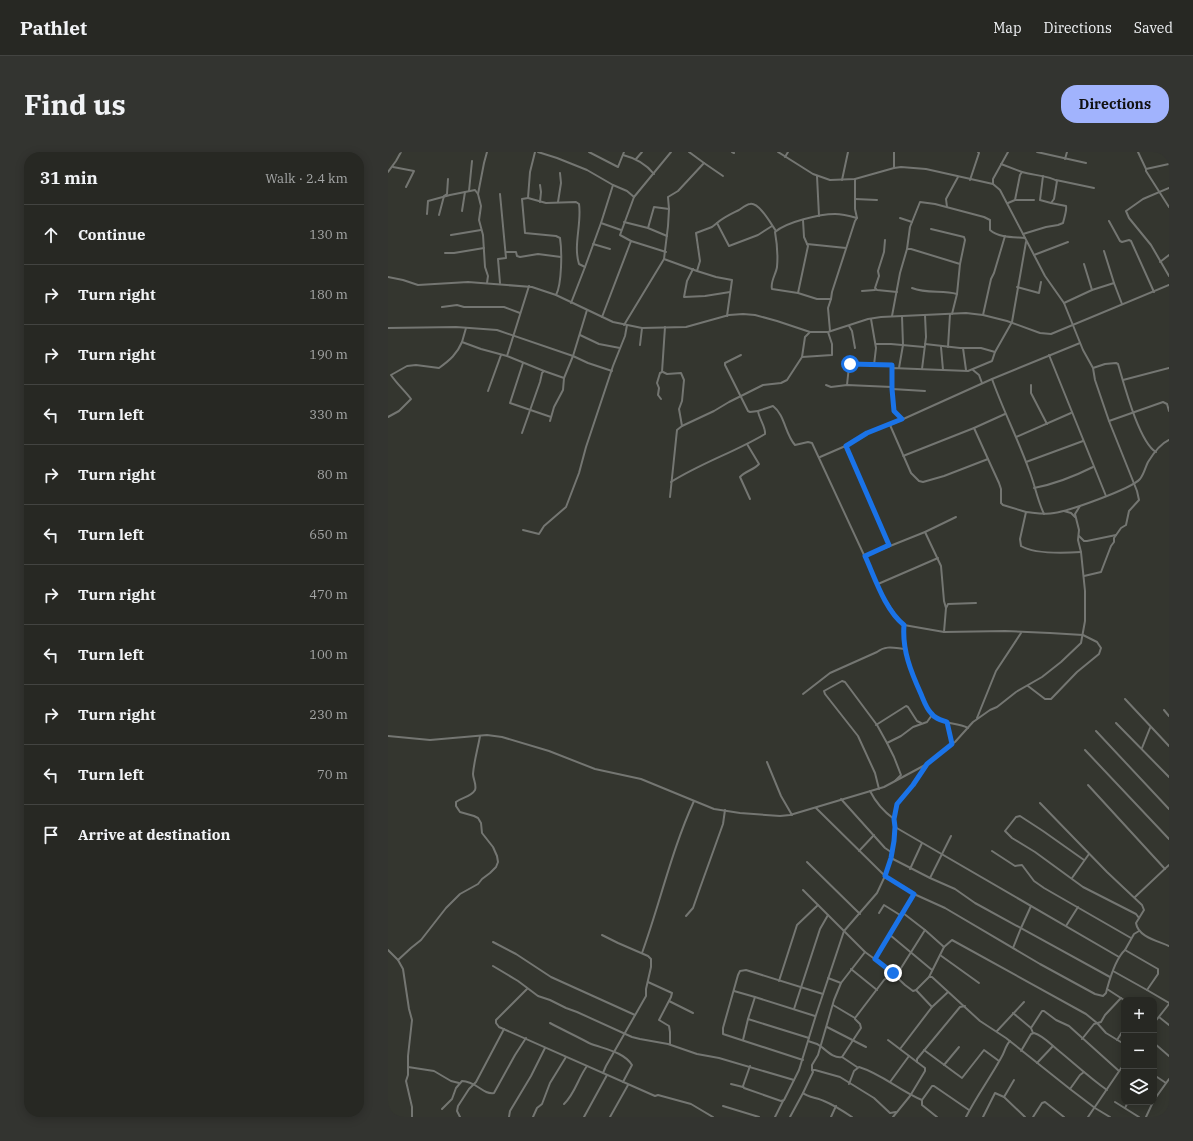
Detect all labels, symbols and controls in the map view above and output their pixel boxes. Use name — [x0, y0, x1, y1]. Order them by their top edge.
text: Pathlet — [20, 16, 87, 40]
text: Map — [993, 19, 1022, 37]
text: Directions — [1044, 19, 1112, 37]
text: Saved — [1134, 19, 1173, 37]
button: Directions — [1061, 85, 1169, 123]
text: Find us — [24, 86, 126, 123]
text: 31 min — [40, 167, 98, 189]
text: Walk · 2.4 km — [265, 170, 348, 187]
icon: ahead — [40, 224, 62, 246]
text: Continue — [78, 225, 145, 244]
text: 130 m — [309, 226, 348, 243]
icon: right — [40, 284, 62, 306]
text: Turn right — [78, 285, 156, 304]
text: 180 m — [309, 286, 348, 303]
icon: right — [40, 344, 62, 366]
text: Turn right — [78, 345, 156, 364]
text: 190 m — [309, 346, 348, 363]
route start — [841, 355, 859, 373]
icon: left — [40, 404, 62, 426]
text: Turn left — [78, 405, 144, 424]
text: 330 m — [309, 406, 348, 423]
icon: right — [40, 464, 62, 486]
text: Turn right — [78, 465, 156, 484]
text: 80 m — [317, 466, 348, 483]
icon: left — [40, 524, 62, 546]
text: Turn left — [78, 525, 144, 544]
text: 650 m — [309, 526, 348, 543]
icon: right — [40, 584, 62, 606]
text: Turn right — [78, 585, 156, 604]
text: 470 m — [309, 586, 348, 603]
icon: left — [40, 644, 62, 666]
text: Turn left — [78, 645, 144, 664]
text: 100 m — [309, 646, 348, 663]
icon: right — [40, 704, 62, 726]
text: Turn right — [78, 705, 156, 724]
text: 230 m — [309, 706, 348, 723]
icon: left — [40, 764, 62, 786]
text: Turn left — [78, 765, 144, 784]
text: 70 m — [317, 766, 348, 783]
icon: arrive — [40, 824, 62, 846]
text: Arrive at destination — [78, 825, 230, 844]
route end — [884, 964, 902, 982]
map controls — [1121, 997, 1157, 1105]
button: + — [1121, 997, 1157, 1033]
button: − — [1121, 1033, 1157, 1069]
button: layers — [1121, 1069, 1157, 1105]

